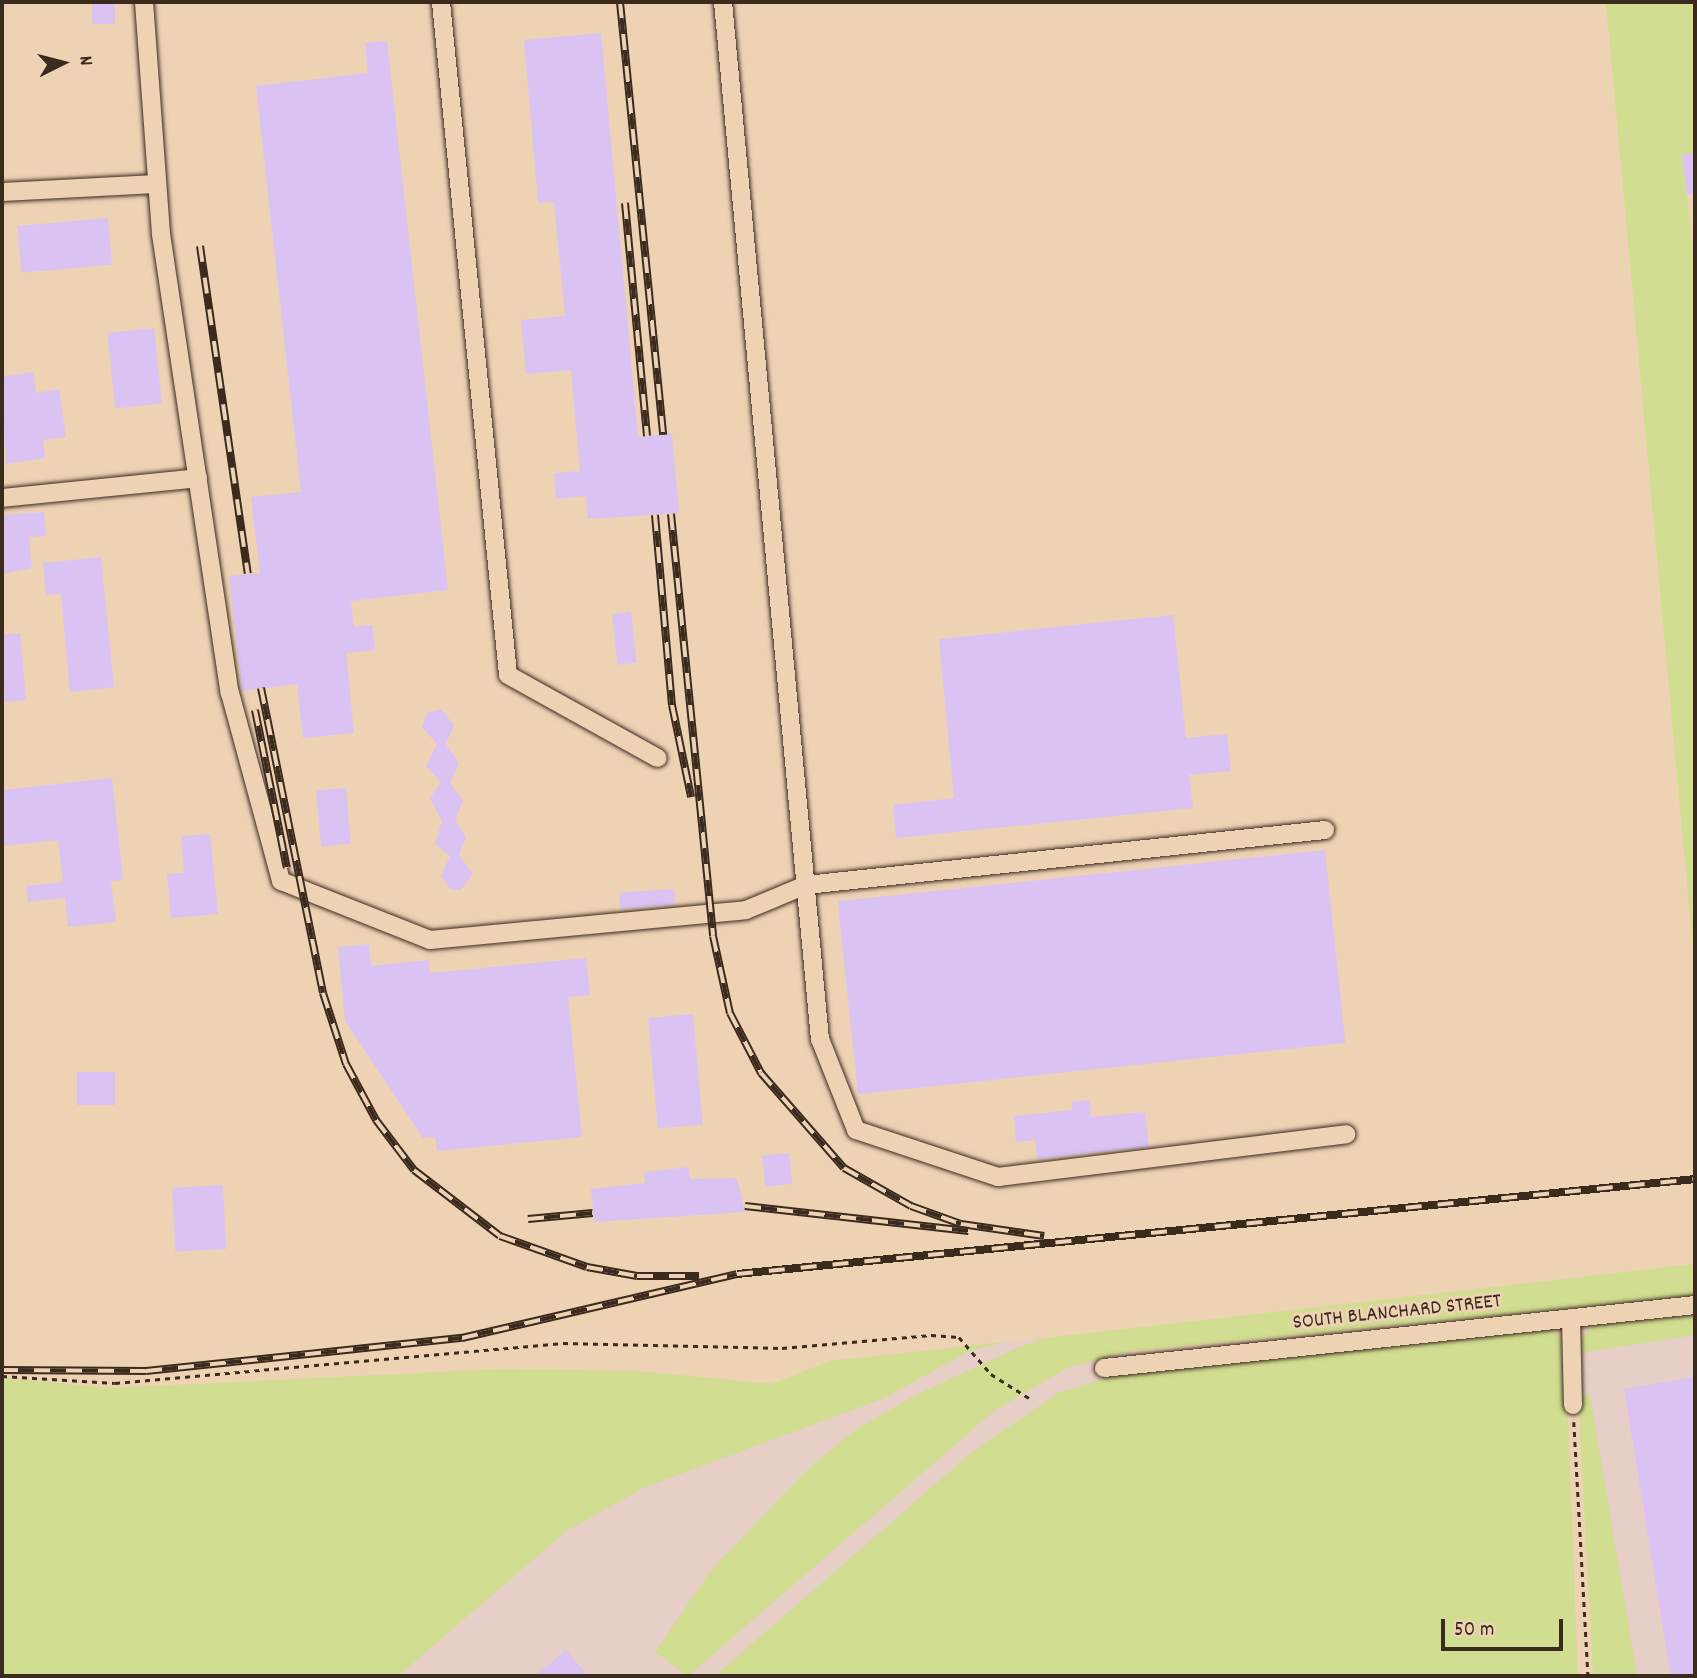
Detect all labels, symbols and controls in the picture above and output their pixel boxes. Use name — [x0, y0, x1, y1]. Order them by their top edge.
north arrow — [28, 28, 98, 98]
text: N — [70, 55, 98, 67]
street label: SOUTH BLANCHARD STREET — [1291, 1290, 1503, 1336]
scale bar — [1445, 1604, 1568, 1648]
text: 50 m — [1454, 1616, 1494, 1646]

